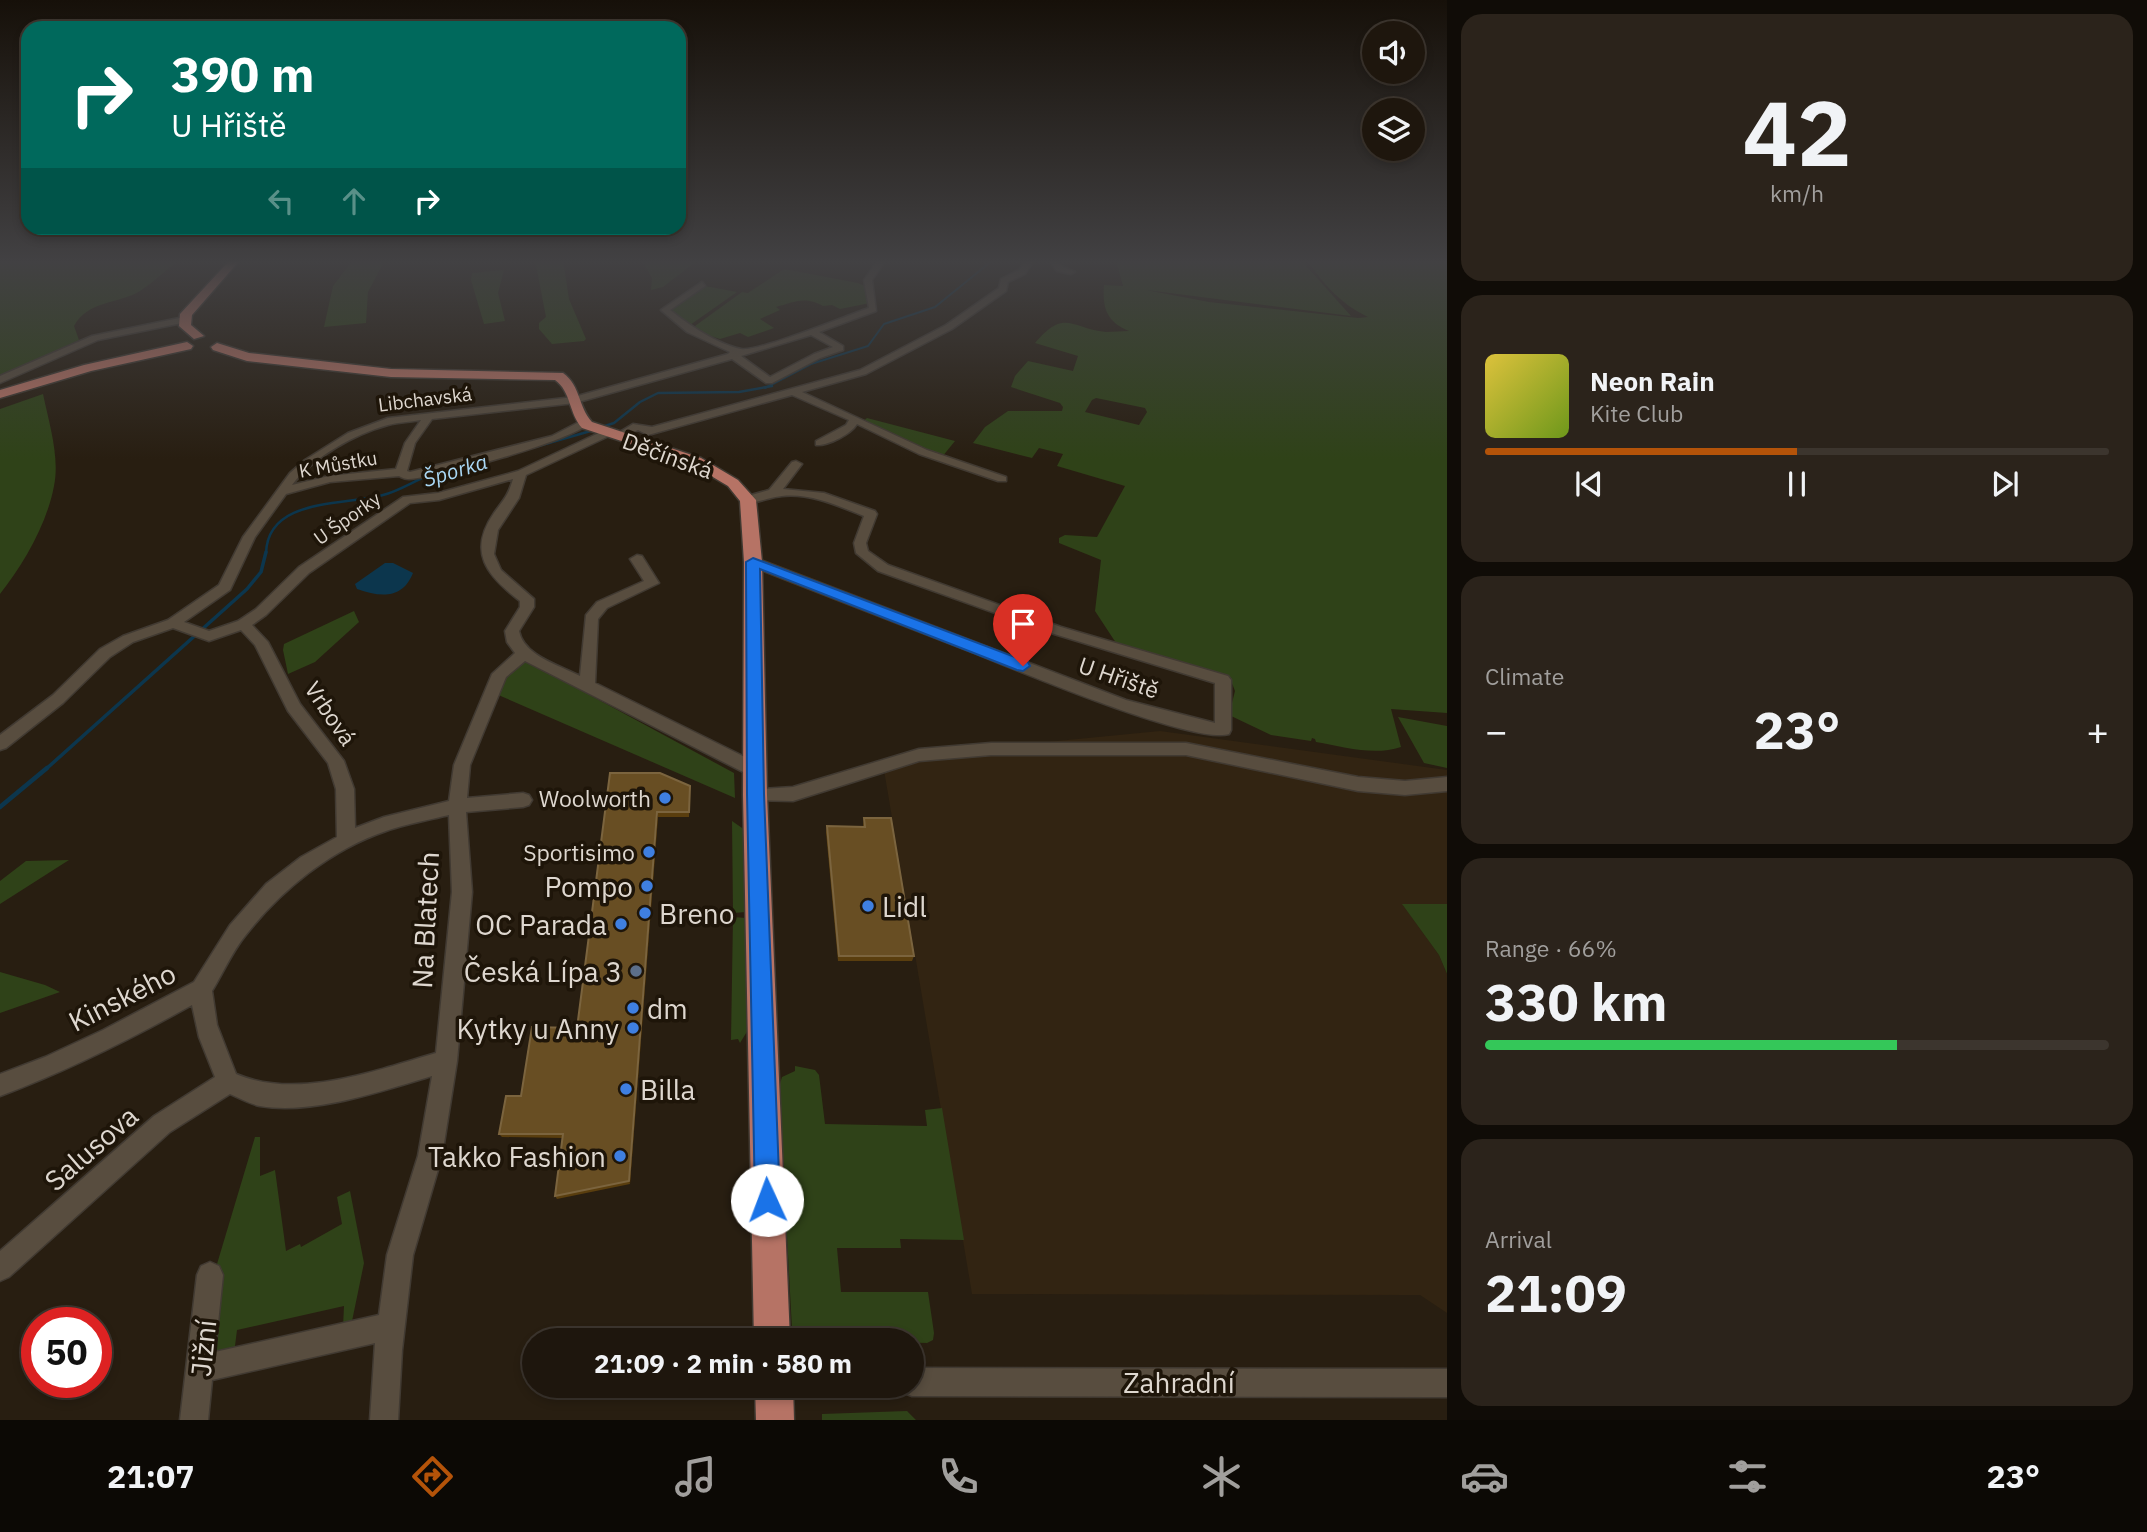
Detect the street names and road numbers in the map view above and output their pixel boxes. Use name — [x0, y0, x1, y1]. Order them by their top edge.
street label: Libchavská — [377, 381, 473, 417]
street label: Děčínská — [619, 425, 717, 485]
street label: K Můstku — [297, 445, 379, 483]
street label: U Šporky — [309, 486, 386, 550]
street label: U Hřiště — [1075, 649, 1163, 705]
street label: Vrbová — [299, 675, 363, 751]
street label: Na Blatech — [403, 850, 447, 990]
street label: Kinského — [62, 954, 182, 1040]
street label: Salusova — [36, 1097, 146, 1199]
street label: Jižní — [182, 1318, 224, 1378]
street label: Zahradní — [1123, 1364, 1235, 1401]

